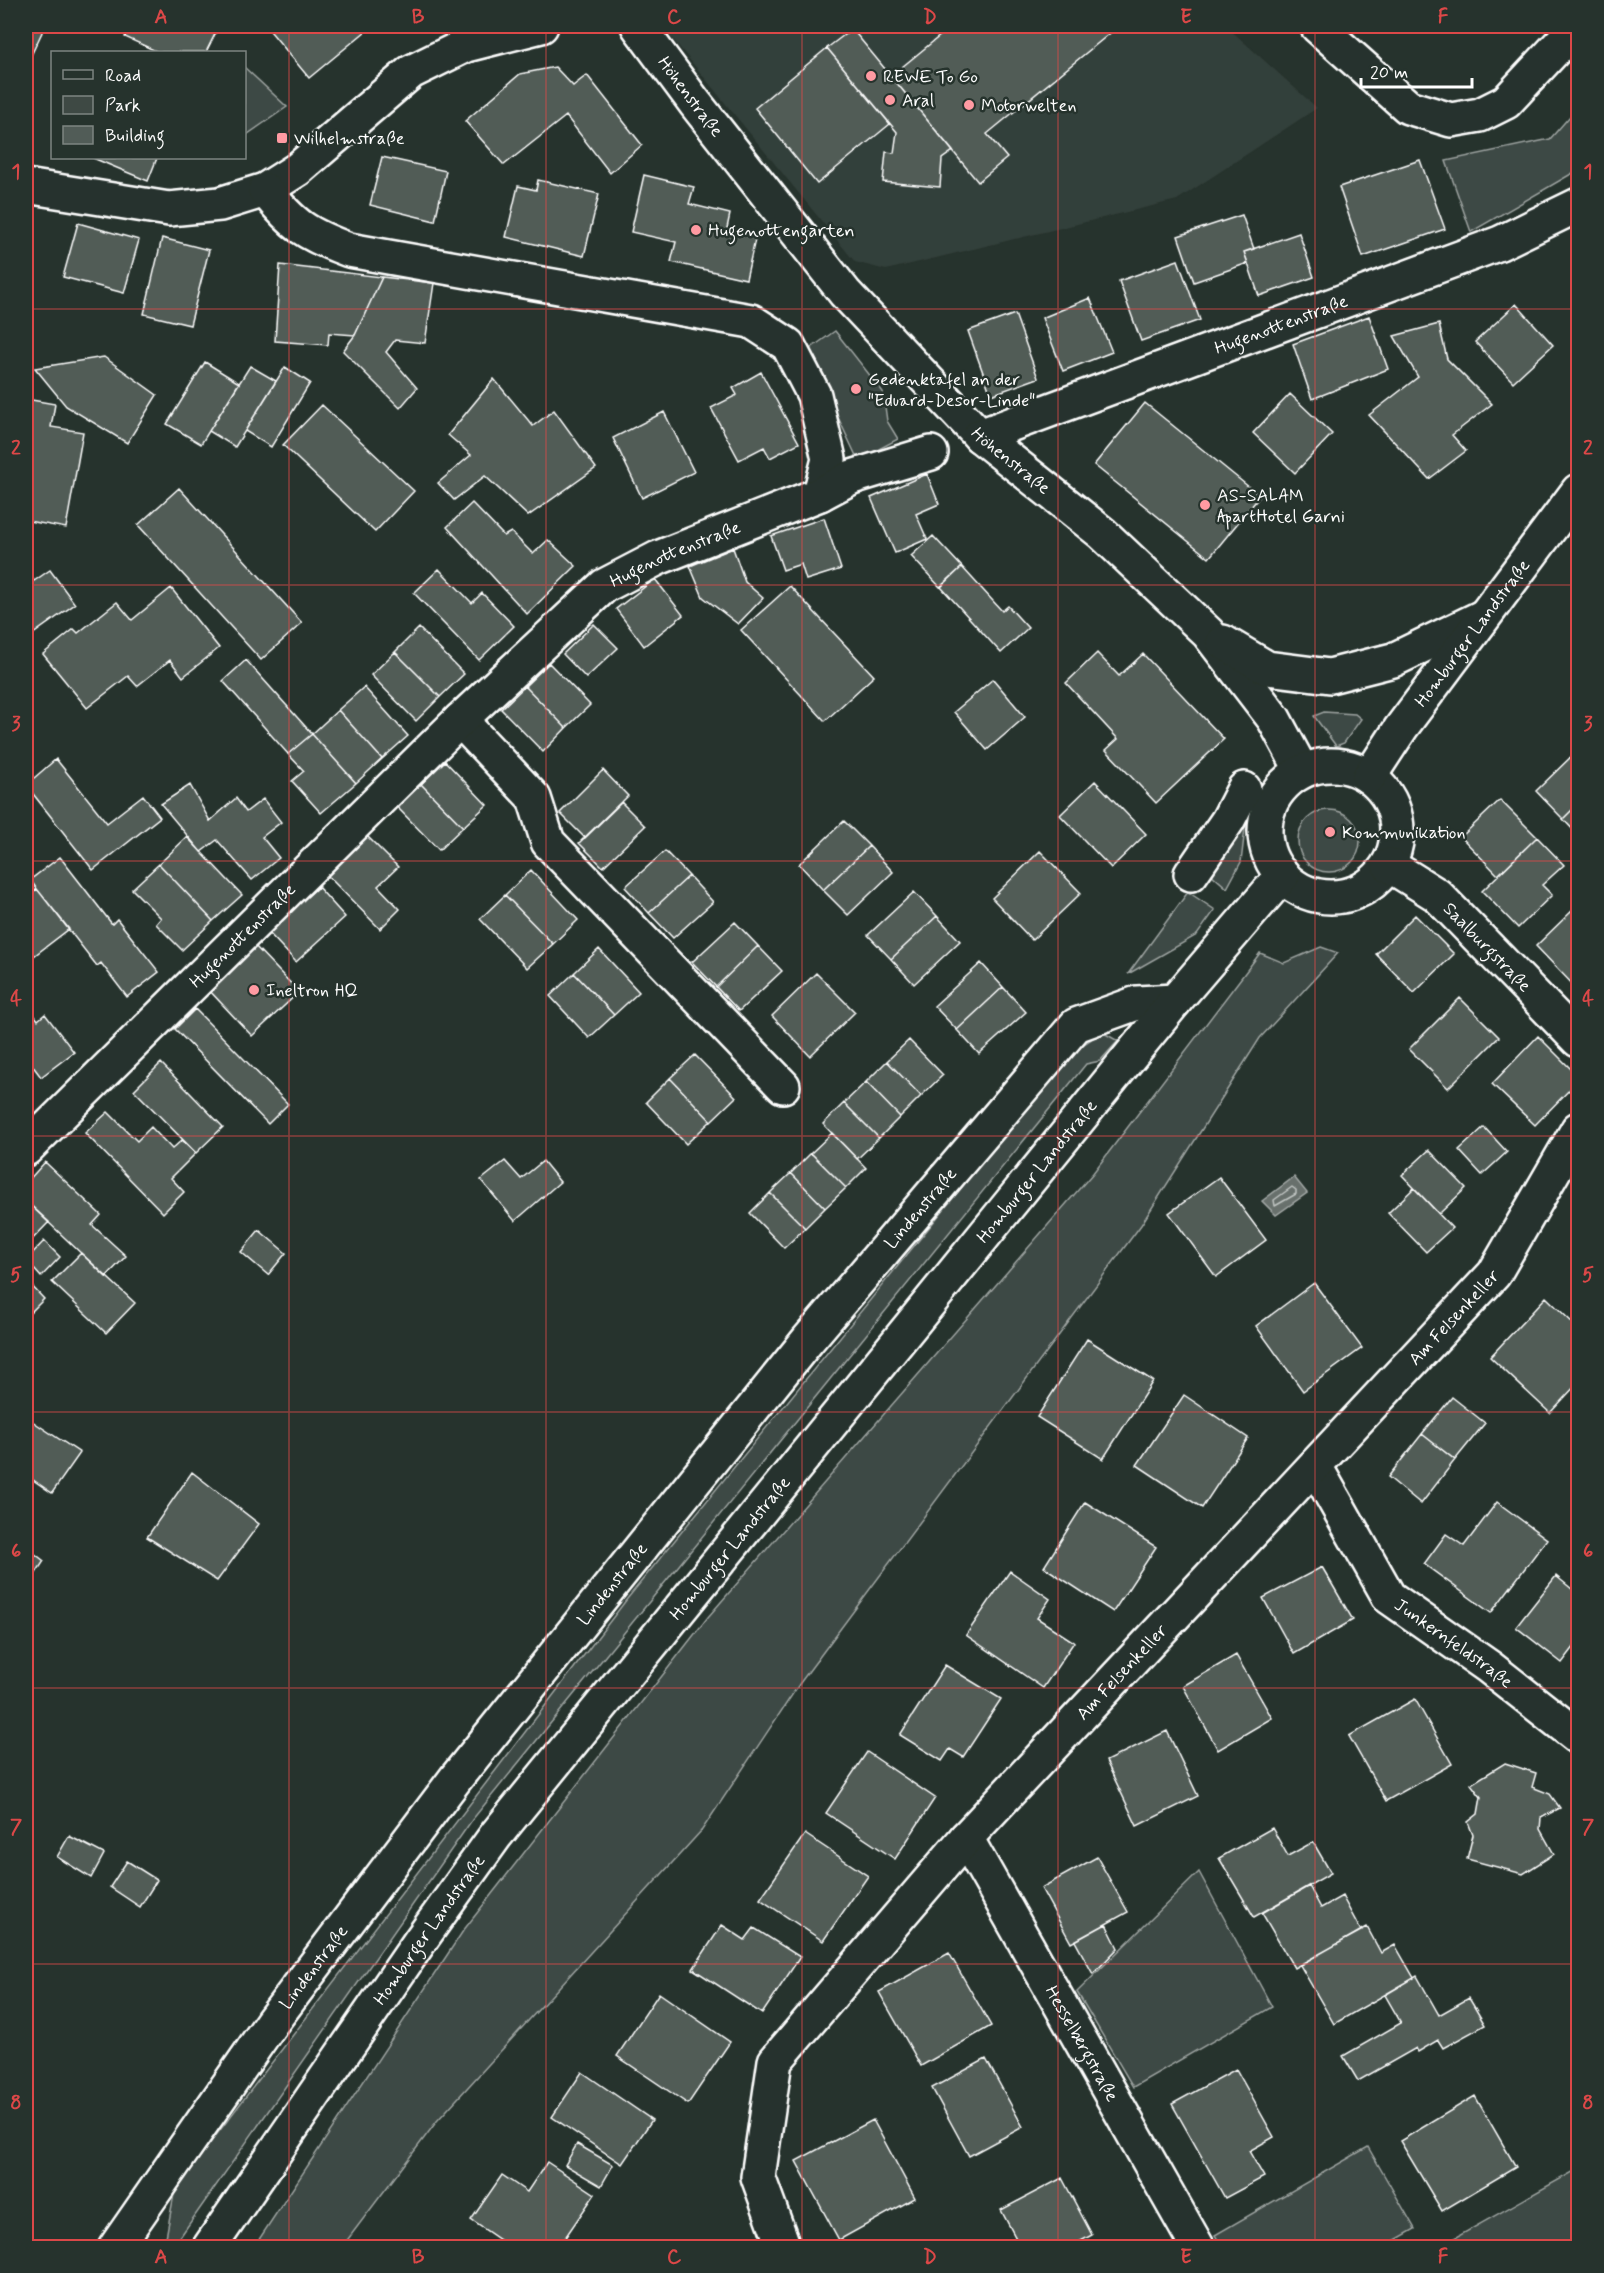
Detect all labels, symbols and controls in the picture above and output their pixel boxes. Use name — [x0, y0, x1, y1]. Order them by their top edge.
text: A — [154, 4, 168, 31]
text: B — [412, 4, 425, 31]
text: C — [667, 4, 682, 31]
text: D — [923, 4, 937, 31]
text: E — [1180, 4, 1192, 31]
text: F — [1438, 4, 1449, 31]
legend — [51, 51, 246, 159]
scale bar — [1361, 51, 1472, 89]
street label: Höhenstraße — [652, 52, 728, 142]
text: 20 m — [1370, 61, 1408, 85]
text: Road — [105, 64, 141, 88]
place label: REWE To Go — [883, 65, 978, 89]
marker: REWE To Go — [864, 69, 878, 83]
place label: Aral — [902, 89, 934, 113]
marker: Aral — [883, 93, 897, 107]
text: Park — [105, 94, 141, 118]
place label: Motorwelten — [981, 94, 1077, 118]
marker: Motorwelten — [962, 98, 976, 112]
text: Building — [105, 124, 165, 150]
place label: Wilhelmstraße — [294, 127, 405, 151]
marker: Wilhelmstraße — [275, 131, 289, 145]
text: 1 — [12, 159, 20, 186]
text: 1 — [1584, 159, 1592, 186]
place label: Hugenottengarten — [708, 219, 855, 245]
marker: Hugenottengarten — [689, 223, 703, 237]
street label: Hugenottenstraße — [1211, 290, 1351, 361]
place label: Gedenktafel an der "Eduard-Desor-Linde" — [868, 368, 1035, 413]
marker: Gedenktafel an der "Eduard-Desor-Linde" — [849, 382, 863, 396]
street label: Höhenstraße — [965, 423, 1055, 500]
text: 2 — [11, 435, 21, 462]
text: 2 — [1583, 435, 1593, 462]
place label: AS-SALAM ApartHotel Garni — [1217, 484, 1345, 530]
marker: AS-SALAM ApartHotel Garni — [1198, 498, 1212, 512]
street label: Hugenottenstraße — [606, 516, 744, 594]
street label: Homburger Landstraße — [1410, 555, 1536, 713]
text: 3 — [11, 711, 21, 738]
text: 3 — [1583, 711, 1593, 738]
place label: Kommunikation — [1342, 821, 1466, 845]
marker: Kommunikation — [1323, 825, 1337, 839]
street label: Hugenottenstraße — [185, 878, 301, 994]
street label: Saalburgstraße — [1437, 897, 1536, 998]
place label: Ineltron HQ — [266, 979, 359, 1003]
marker: Ineltron HQ — [247, 983, 261, 997]
text: 4 — [10, 986, 22, 1013]
text: 4 — [1582, 986, 1594, 1013]
street label: Homburger Landstraße — [971, 1095, 1103, 1249]
street label: Lindenstraße — [880, 1163, 963, 1254]
text: 5 — [10, 1262, 22, 1289]
text: 5 — [1582, 1262, 1594, 1289]
street label: Am Felsenkeller — [1404, 1264, 1506, 1371]
street label: Homburger Landstraße — [665, 1472, 796, 1626]
text: 6 — [11, 1538, 21, 1565]
street label: Lindenstraße — [572, 1538, 654, 1631]
text: 6 — [1583, 1538, 1593, 1565]
street label: Junkernfeldstraße — [1389, 1593, 1518, 1694]
street label: Am Felsenkeller — [1071, 1619, 1173, 1726]
text: 7 — [10, 1814, 22, 1841]
text: 7 — [1582, 1814, 1594, 1841]
street label: Homburger Landstraße — [368, 1850, 491, 2010]
street label: Lindenstraße — [275, 1920, 354, 2015]
street label: Hesselbergstraße — [1039, 1982, 1124, 2106]
text: 8 — [10, 2090, 22, 2117]
text: 8 — [1582, 2090, 1594, 2117]
text: A — [154, 2244, 168, 2271]
text: B — [412, 2244, 425, 2271]
text: C — [667, 2244, 682, 2271]
text: D — [923, 2244, 937, 2271]
text: E — [1180, 2244, 1192, 2271]
text: F — [1438, 2244, 1449, 2271]

